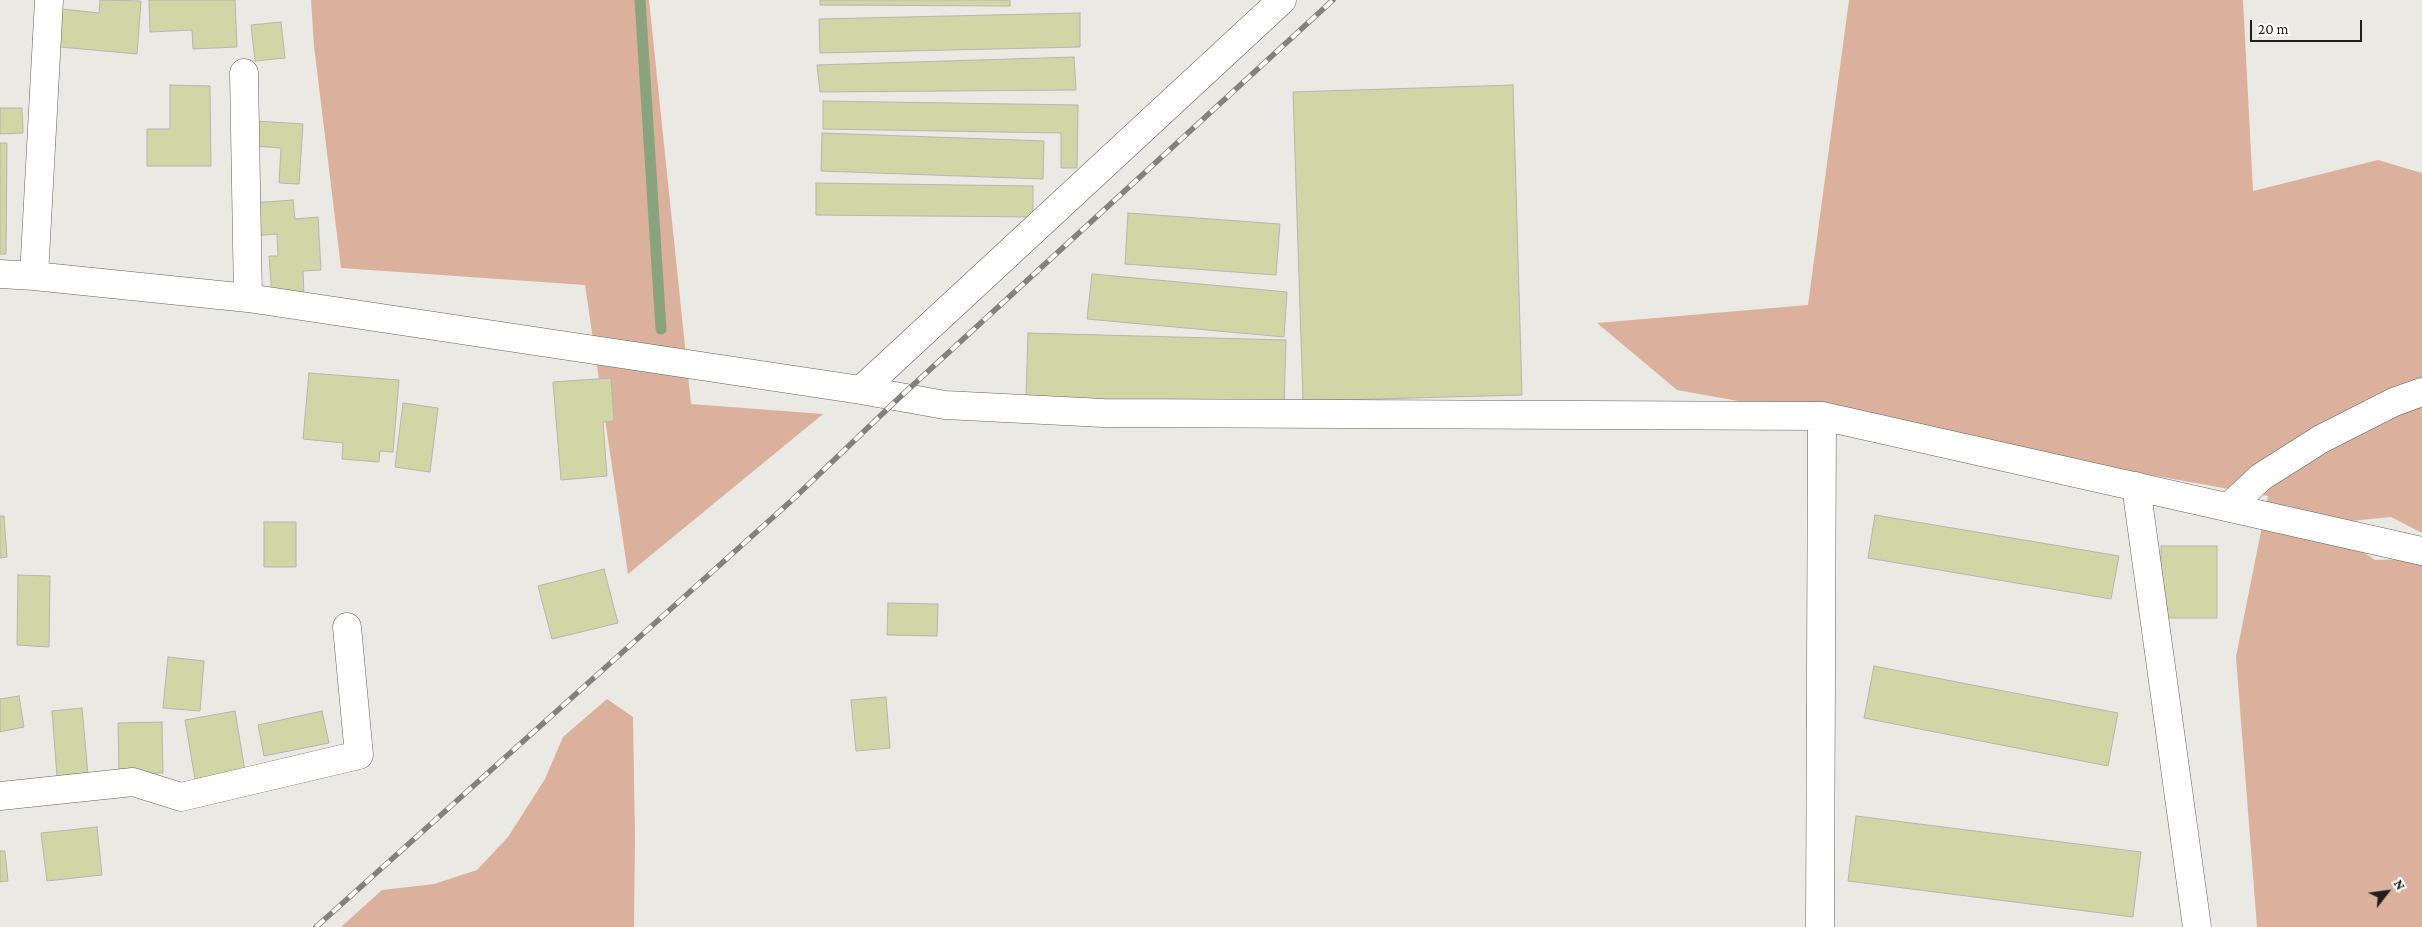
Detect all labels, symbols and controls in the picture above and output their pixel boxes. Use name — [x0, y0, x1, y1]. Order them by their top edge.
scale bar — [2252, 10, 2364, 42]
text: 20 m — [2258, 21, 2289, 37]
north arrow — [2362, 867, 2412, 917]
text: N — [2391, 876, 2409, 893]

